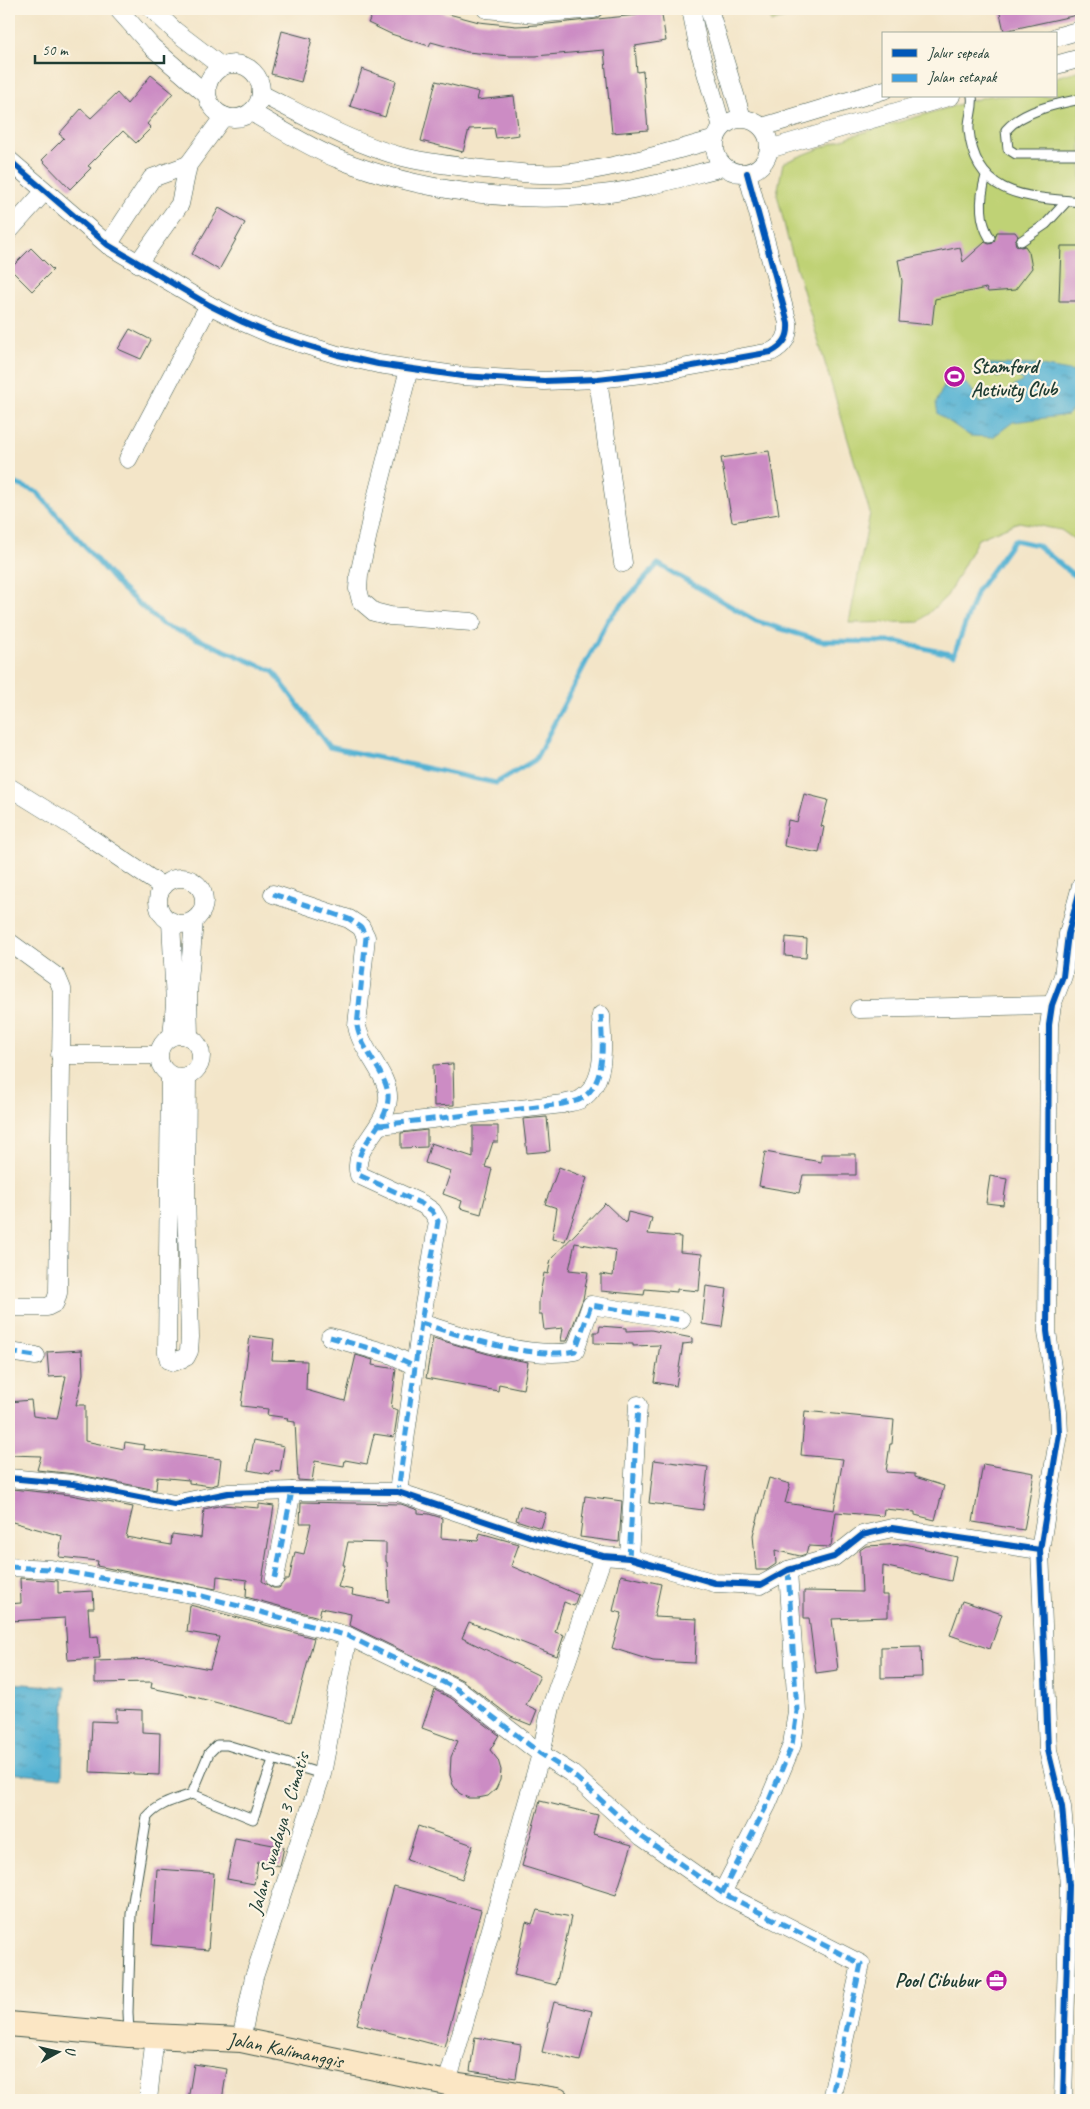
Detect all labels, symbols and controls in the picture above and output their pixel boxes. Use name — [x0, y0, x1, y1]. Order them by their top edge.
scale bar — [35, 32, 164, 64]
legend — [882, 32, 1058, 98]
text: 50 m — [42, 41, 69, 60]
text: Jalur sepeda — [927, 44, 990, 63]
text: Jalan setapak — [927, 68, 998, 87]
place label: Stamford Activity Club — [971, 354, 1059, 403]
sports icon: Stamford Activity Club — [943, 365, 967, 389]
street label: Jalan Swadaya 3 Cimatis — [242, 1747, 316, 1918]
place label: Pool Cibubur — [895, 1968, 983, 1993]
office icon: Pool Cibubur — [984, 1968, 1008, 1992]
north arrow — [32, 2026, 82, 2076]
street label: Jalan Kalimanggis — [226, 2027, 348, 2074]
text: U — [61, 2046, 80, 2058]

